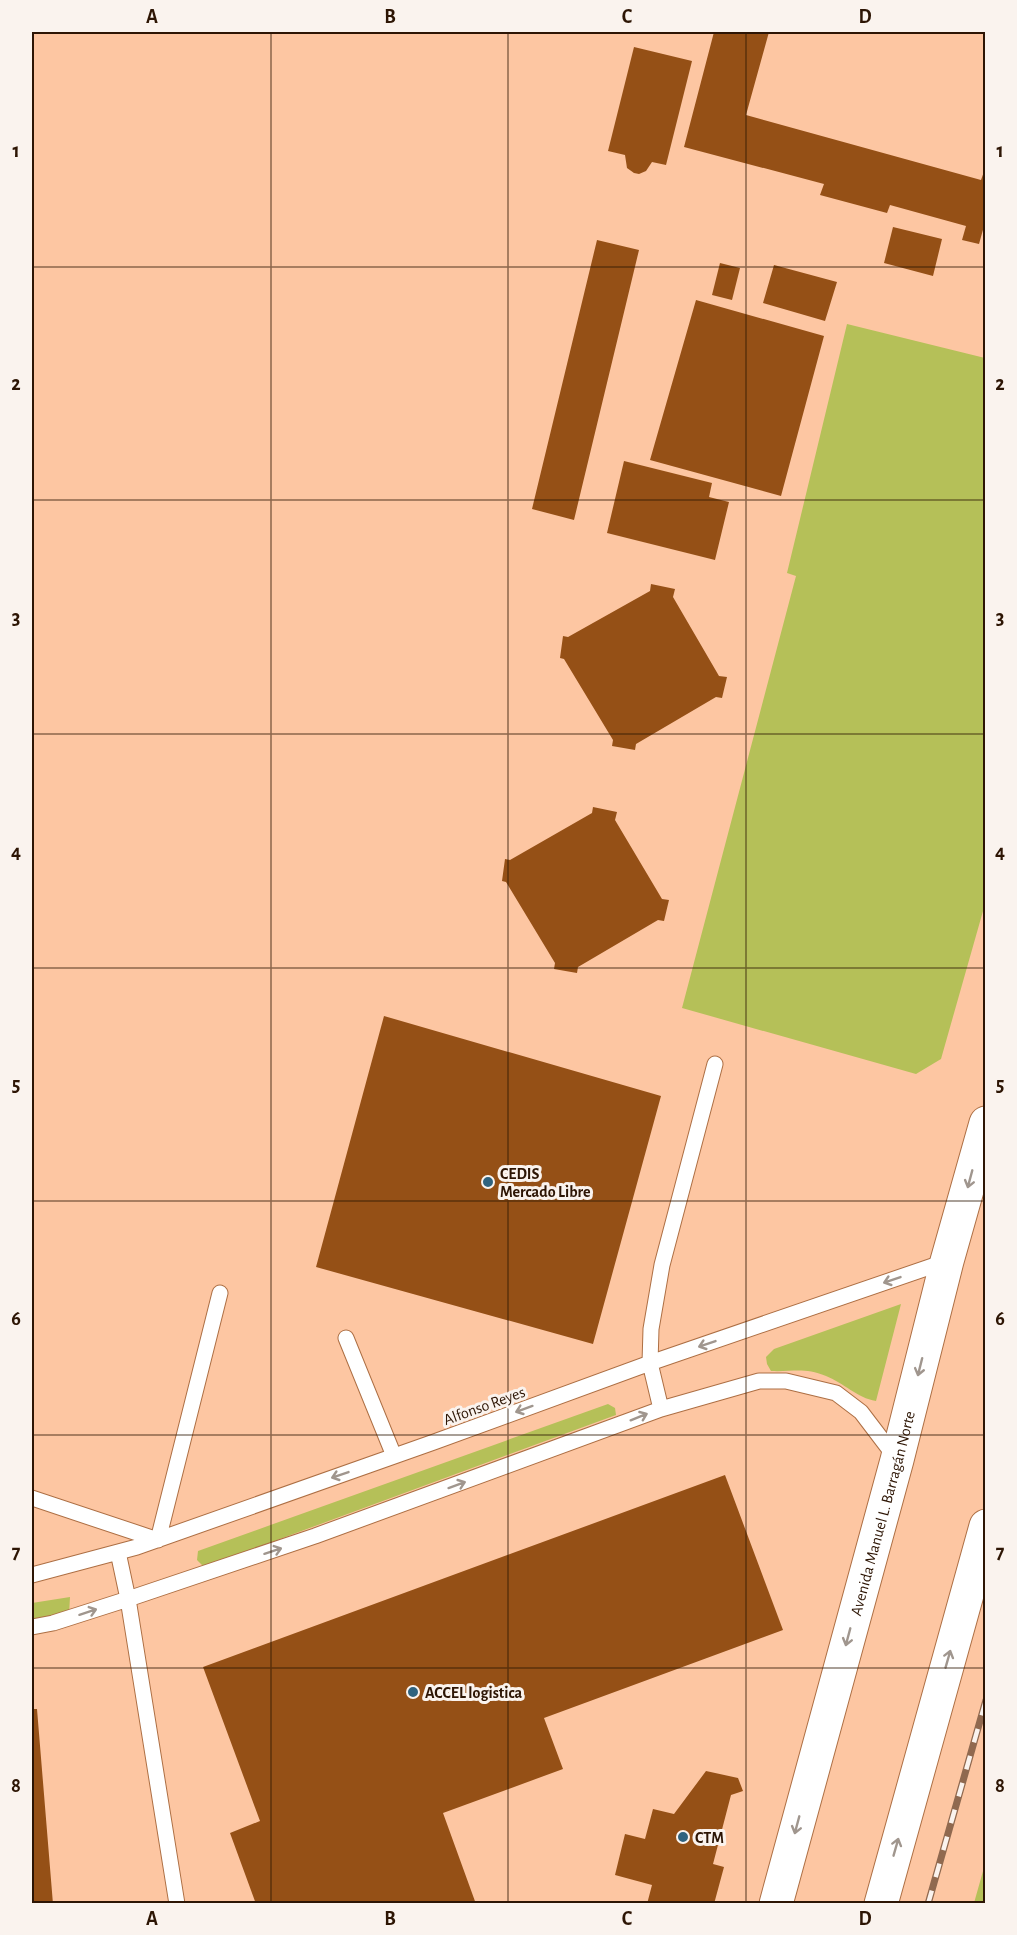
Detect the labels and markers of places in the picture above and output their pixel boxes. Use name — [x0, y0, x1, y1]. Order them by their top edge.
place label: CEDIS Mercado Libre — [500, 1166, 591, 1200]
marker: CEDIS Mercado Libre — [481, 1175, 495, 1189]
marker: ACCEL logistica — [406, 1685, 420, 1699]
place label: ACCEL logistica — [425, 1685, 522, 1701]
marker: CTM — [676, 1830, 690, 1844]
place label: CTM — [695, 1830, 724, 1846]

